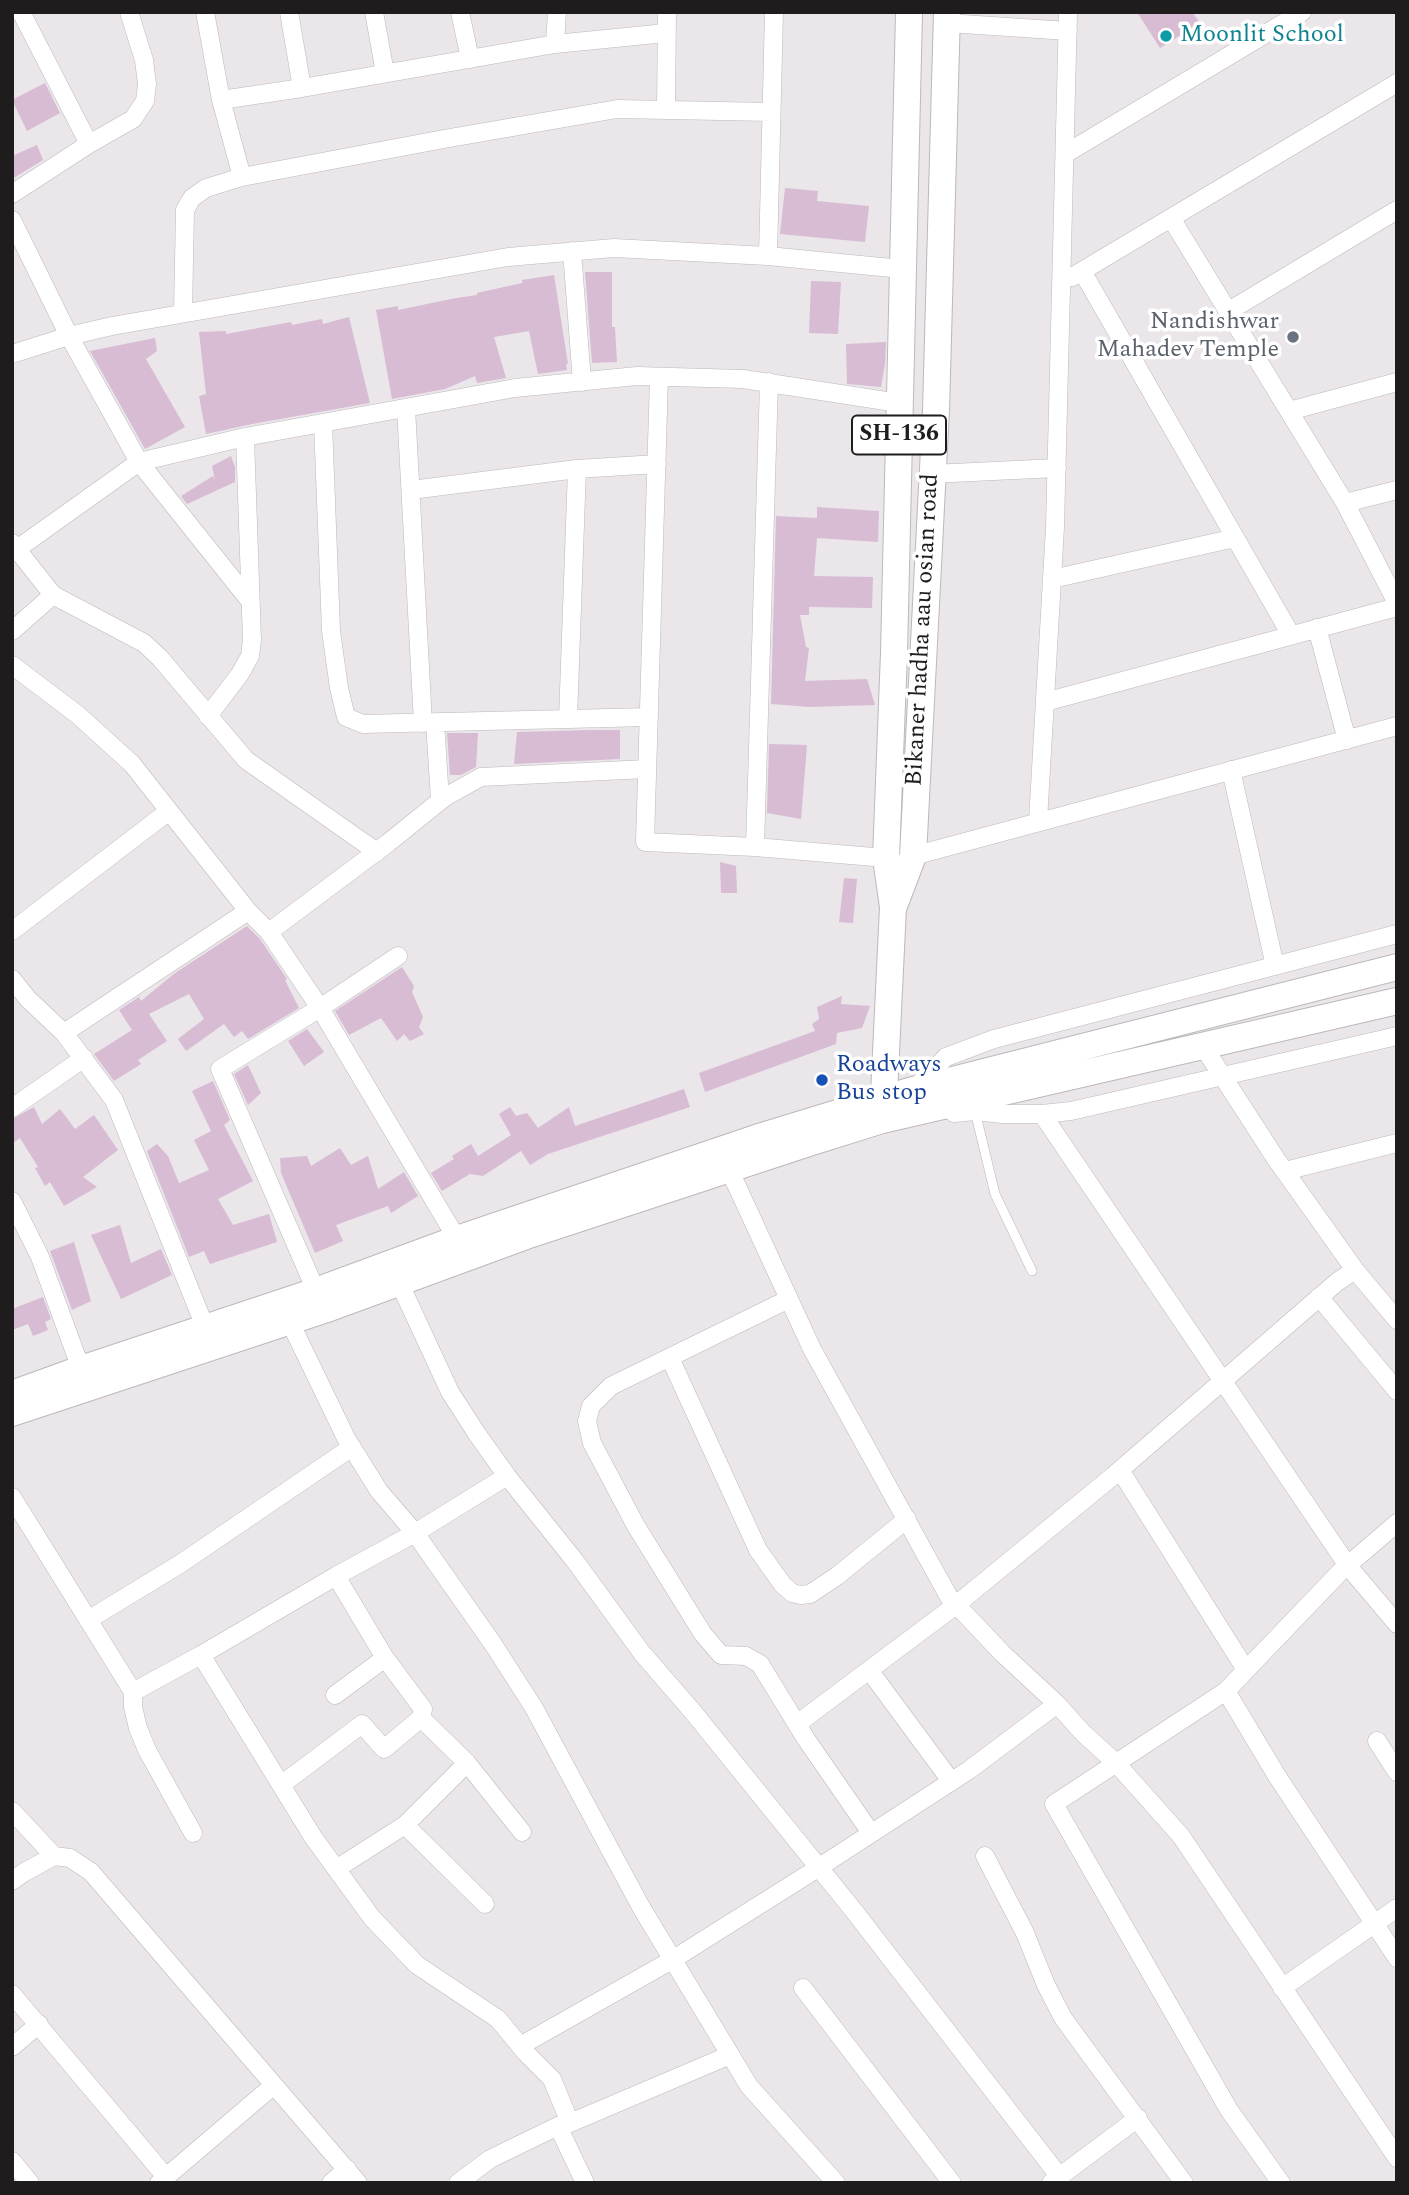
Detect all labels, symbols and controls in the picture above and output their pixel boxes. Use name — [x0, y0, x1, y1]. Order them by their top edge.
place label: Moonlit School — [1180, 22, 1344, 50]
marker: Moonlit School — [1158, 28, 1174, 44]
place label: Nandishwar Mahadev Temple — [1097, 309, 1279, 365]
marker: Nandishwar Mahadev Temple — [1285, 329, 1301, 345]
road number: SH-136 — [852, 416, 946, 454]
street label: Bikaner hadha aau osian road — [901, 473, 947, 787]
place label: Roadways Bus stop — [836, 1052, 942, 1108]
marker: Roadways Bus stop — [814, 1072, 830, 1088]

